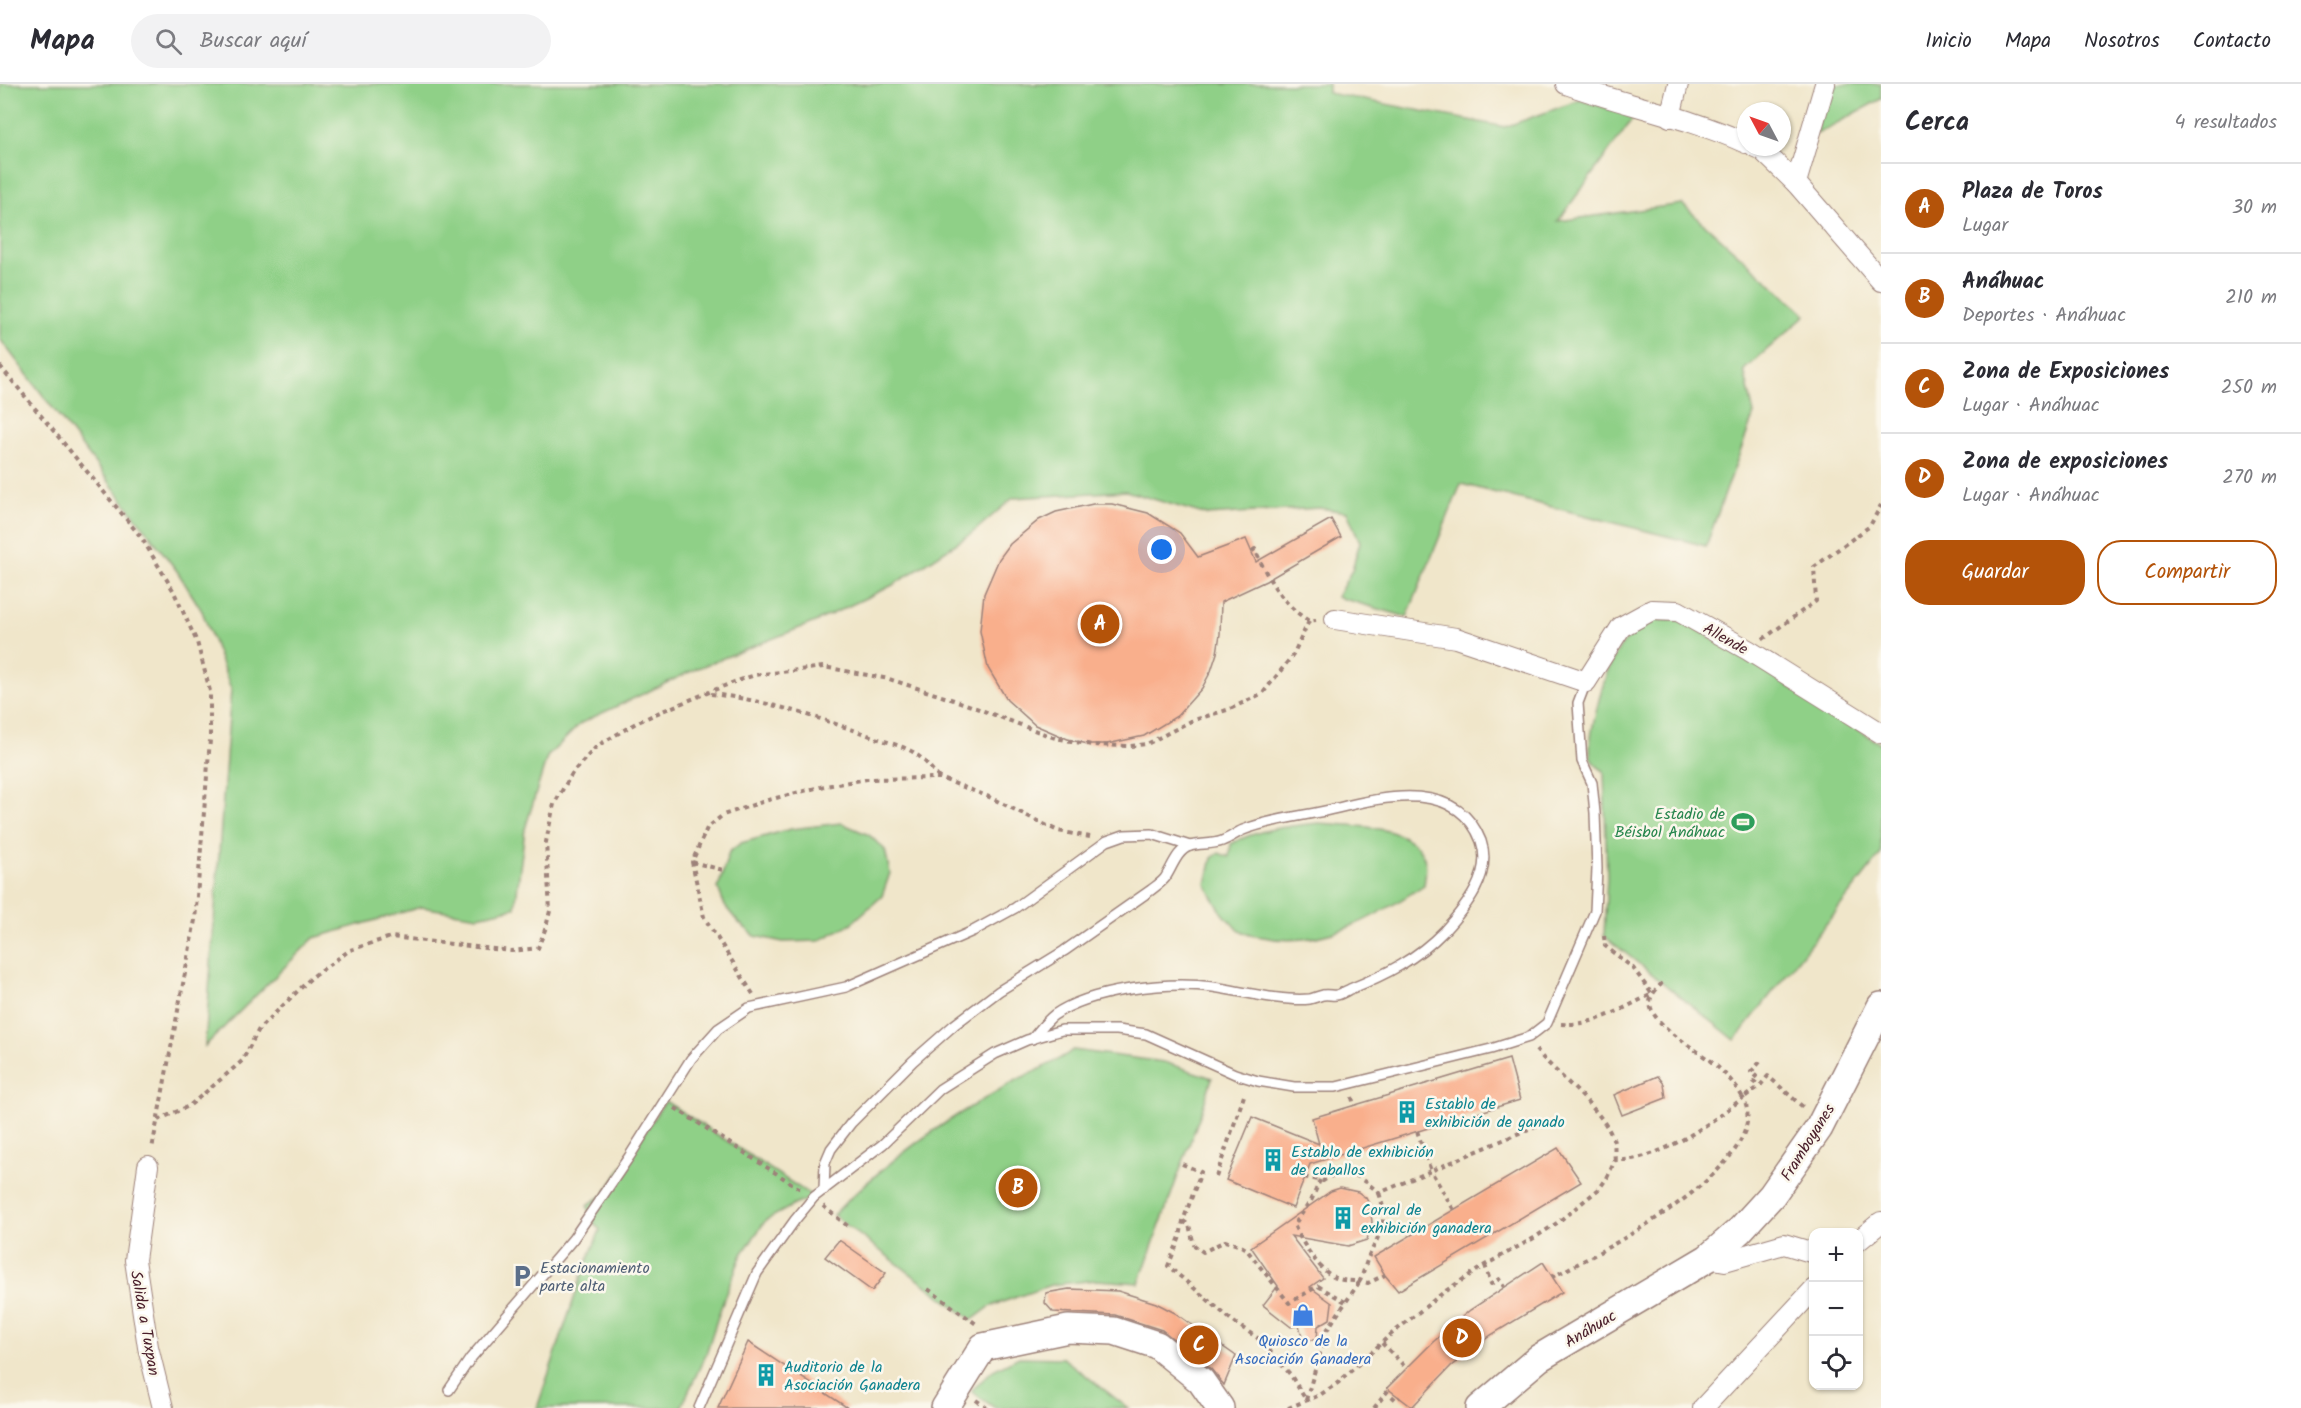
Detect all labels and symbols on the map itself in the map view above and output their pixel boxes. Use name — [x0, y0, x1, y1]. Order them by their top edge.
north arrow — [1737, 102, 1791, 156]
your location — [1147, 535, 1176, 564]
pin: A — [1080, 602, 1120, 646]
street label: Allende — [1698, 617, 1753, 662]
place label: Estadio de Béisbol Anáhuac — [1614, 802, 1725, 845]
sports icon: Estadio de Béisbol Anáhuac — [1730, 809, 1756, 835]
place label: Establo de exhibición de ganado — [1425, 1092, 1565, 1135]
building icon: Establo de exhibición de ganado — [1394, 1099, 1420, 1125]
street label: Framboyanes — [1775, 1099, 1842, 1186]
place label: Establo de exhibición de caballos — [1291, 1140, 1434, 1183]
building icon: Establo de exhibición de caballos — [1260, 1147, 1286, 1173]
pin: B — [998, 1166, 1038, 1210]
place label: Corral de exhibición ganadera — [1361, 1198, 1492, 1241]
building icon: Corral de exhibición ganadera — [1330, 1205, 1356, 1231]
place label: Estacionamiento parte alta — [539, 1256, 650, 1299]
parking icon: Estacionamiento parte alta — [509, 1263, 535, 1289]
street label: Salida a Tuxpan — [123, 1269, 166, 1378]
shop icon: Quiosco de la Asociación Ganadera — [1290, 1302, 1316, 1328]
street label: Anáhuac — [1560, 1304, 1622, 1355]
pin: D — [1442, 1316, 1482, 1360]
pin: C — [1180, 1322, 1218, 1368]
place label: Quiosco de la Asociación Ganadera — [1235, 1329, 1371, 1372]
place label: Auditorio de la Asociación Ganadera — [784, 1355, 921, 1398]
building icon: Auditorio de la Asociación Ganadera — [753, 1362, 779, 1388]

